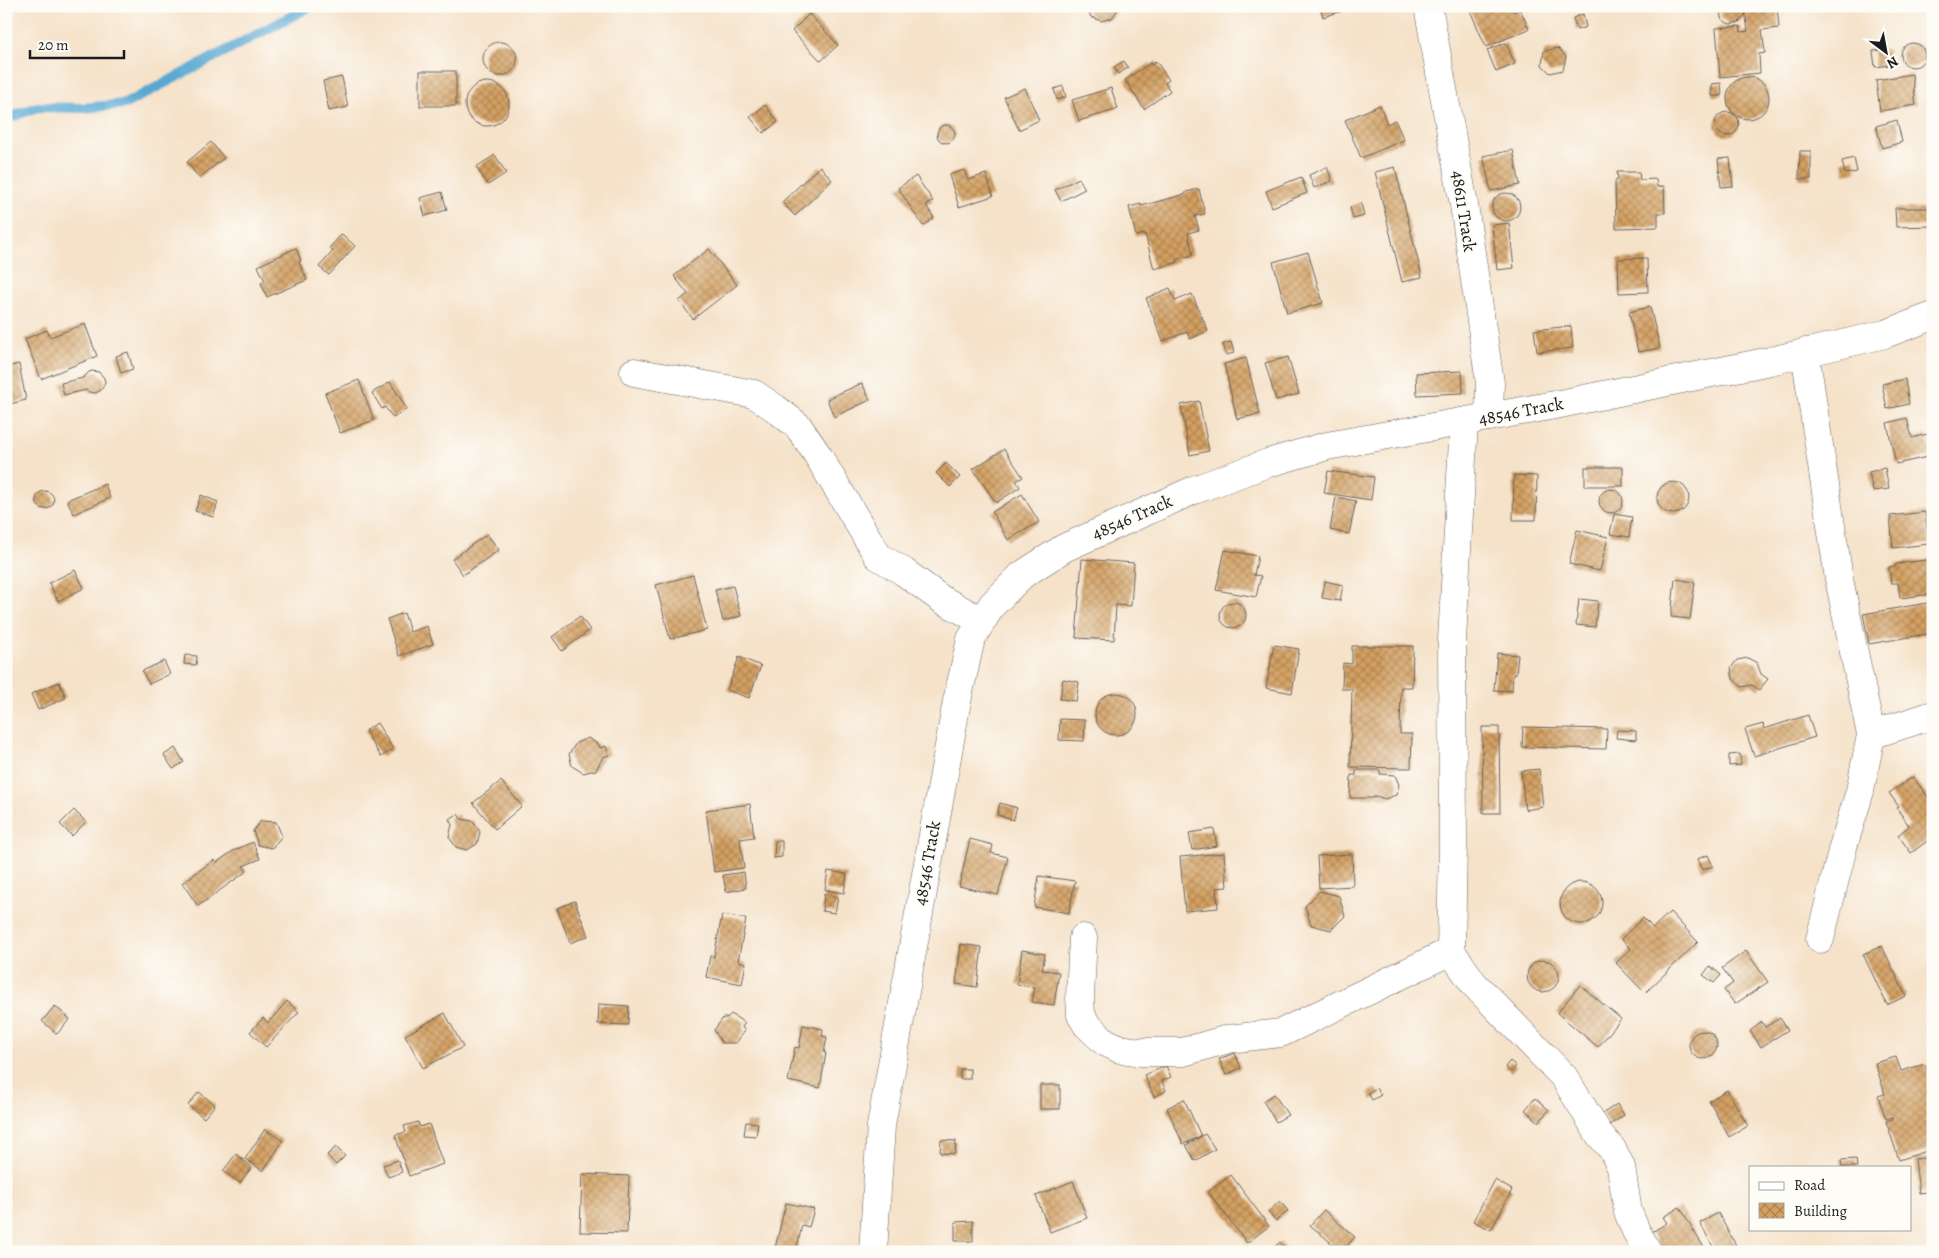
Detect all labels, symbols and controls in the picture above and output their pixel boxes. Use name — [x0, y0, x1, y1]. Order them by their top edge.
scale bar — [30, 28, 124, 60]
north arrow — [1862, 28, 1912, 78]
text: 20 m — [38, 35, 69, 55]
text: N — [1883, 52, 1902, 73]
street label: 48611 Track — [1446, 169, 1482, 253]
street label: 48546 Track — [1477, 391, 1565, 431]
street label: 48546 Track — [1088, 489, 1176, 545]
street label: 48546 Track — [908, 819, 946, 907]
legend — [1749, 1166, 1912, 1230]
text: Road — [1794, 1175, 1826, 1195]
text: Building — [1794, 1201, 1847, 1221]

